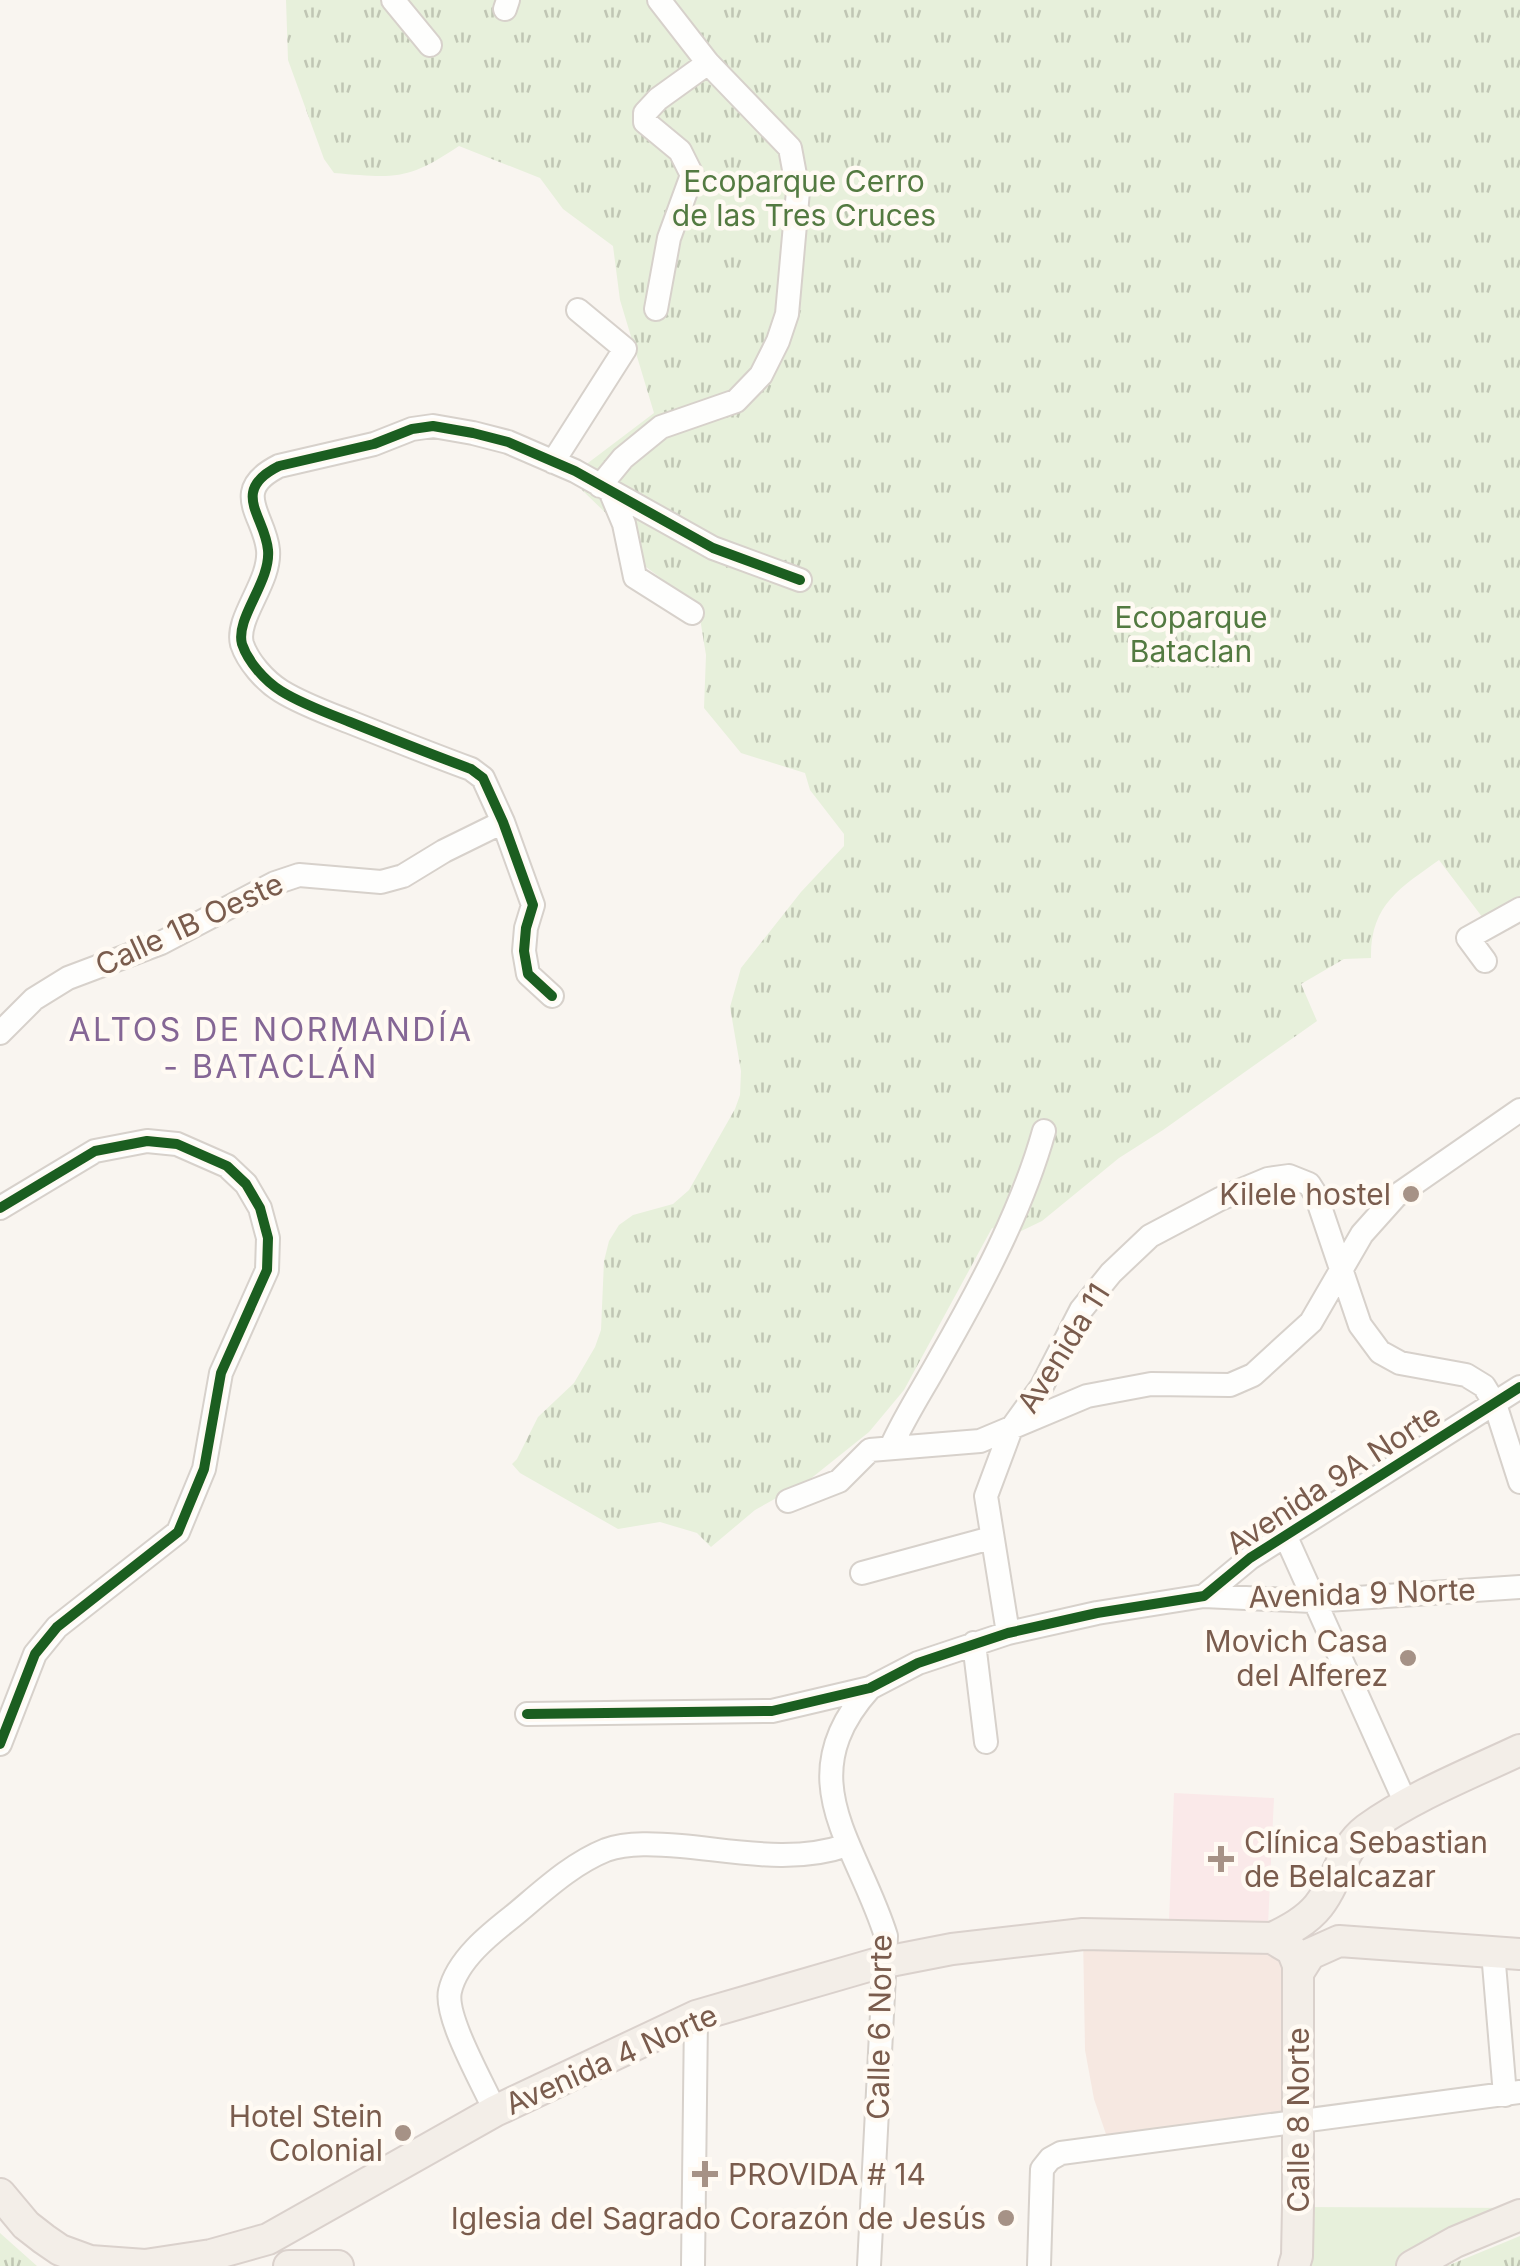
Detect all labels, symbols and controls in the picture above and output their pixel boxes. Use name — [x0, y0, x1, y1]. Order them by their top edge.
park label: Ecoparque Cerro de las Tres Cruces — [672, 163, 936, 233]
park label: Ecoparque Bataclan — [1114, 599, 1268, 669]
street label: Calle 1B Oeste — [90, 865, 288, 983]
district label: ALTOS DE NORMANDÍA - BATACLÁN — [68, 1010, 474, 1086]
place label: Kilele hostel — [1219, 1176, 1391, 1212]
marker: Kilele hostel — [1400, 1183, 1422, 1205]
street label: Avenida 11 — [1009, 1277, 1117, 1419]
street label: Avenida 9A Norte — [1219, 1396, 1447, 1562]
street label: Avenida 9 Norte — [1248, 1571, 1476, 1615]
place label: Movich Casa del Alferez — [1205, 1623, 1388, 1693]
marker: Movich Casa del Alferez — [1397, 1647, 1419, 1669]
place label: Clínica Sebastian de Belalcazar — [1244, 1824, 1488, 1894]
marker: Clínica Sebastian de Belalcazar — [1208, 1846, 1234, 1872]
street label: Calle 6 Norte — [859, 1934, 899, 2120]
street label: Avenida 4 Norte — [499, 1996, 723, 2122]
street label: Calle 8 Norte — [1280, 2027, 1316, 2213]
place label: Hotel Stein Colonial — [229, 2098, 383, 2168]
marker: Hotel Stein Colonial — [392, 2122, 414, 2144]
place label: PROVIDA # 14 — [728, 2156, 926, 2192]
marker: PROVIDA # 14 — [692, 2161, 718, 2187]
place label: Iglesia del Sagrado Corazón de Jesús — [451, 2200, 986, 2236]
marker: Iglesia del Sagrado Corazón de Jesús — [995, 2207, 1017, 2229]

